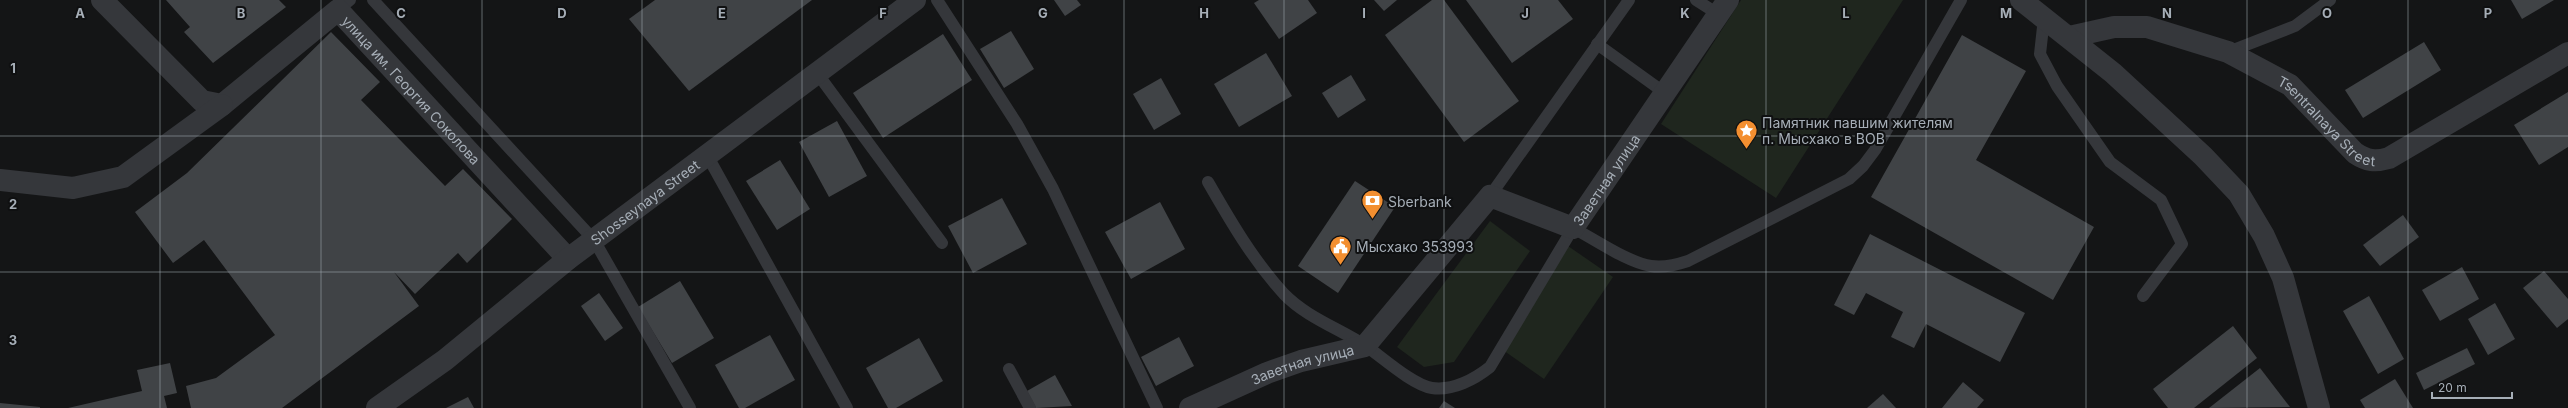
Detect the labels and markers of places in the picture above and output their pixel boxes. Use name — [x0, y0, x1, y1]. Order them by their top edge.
place label: Памятник павшим жителям п. Мысхако в ВОВ — [1762, 114, 1953, 147]
place icon: Памятник павшим жителям п. Мысхако в ВОВ — [1733, 117, 1759, 150]
bank icon: Sberbank — [1359, 188, 1385, 221]
place label: Sberbank — [1388, 193, 1452, 210]
public building icon: Мысхако 353993 — [1328, 233, 1354, 266]
place label: Мысхако 353993 — [1356, 238, 1474, 255]

